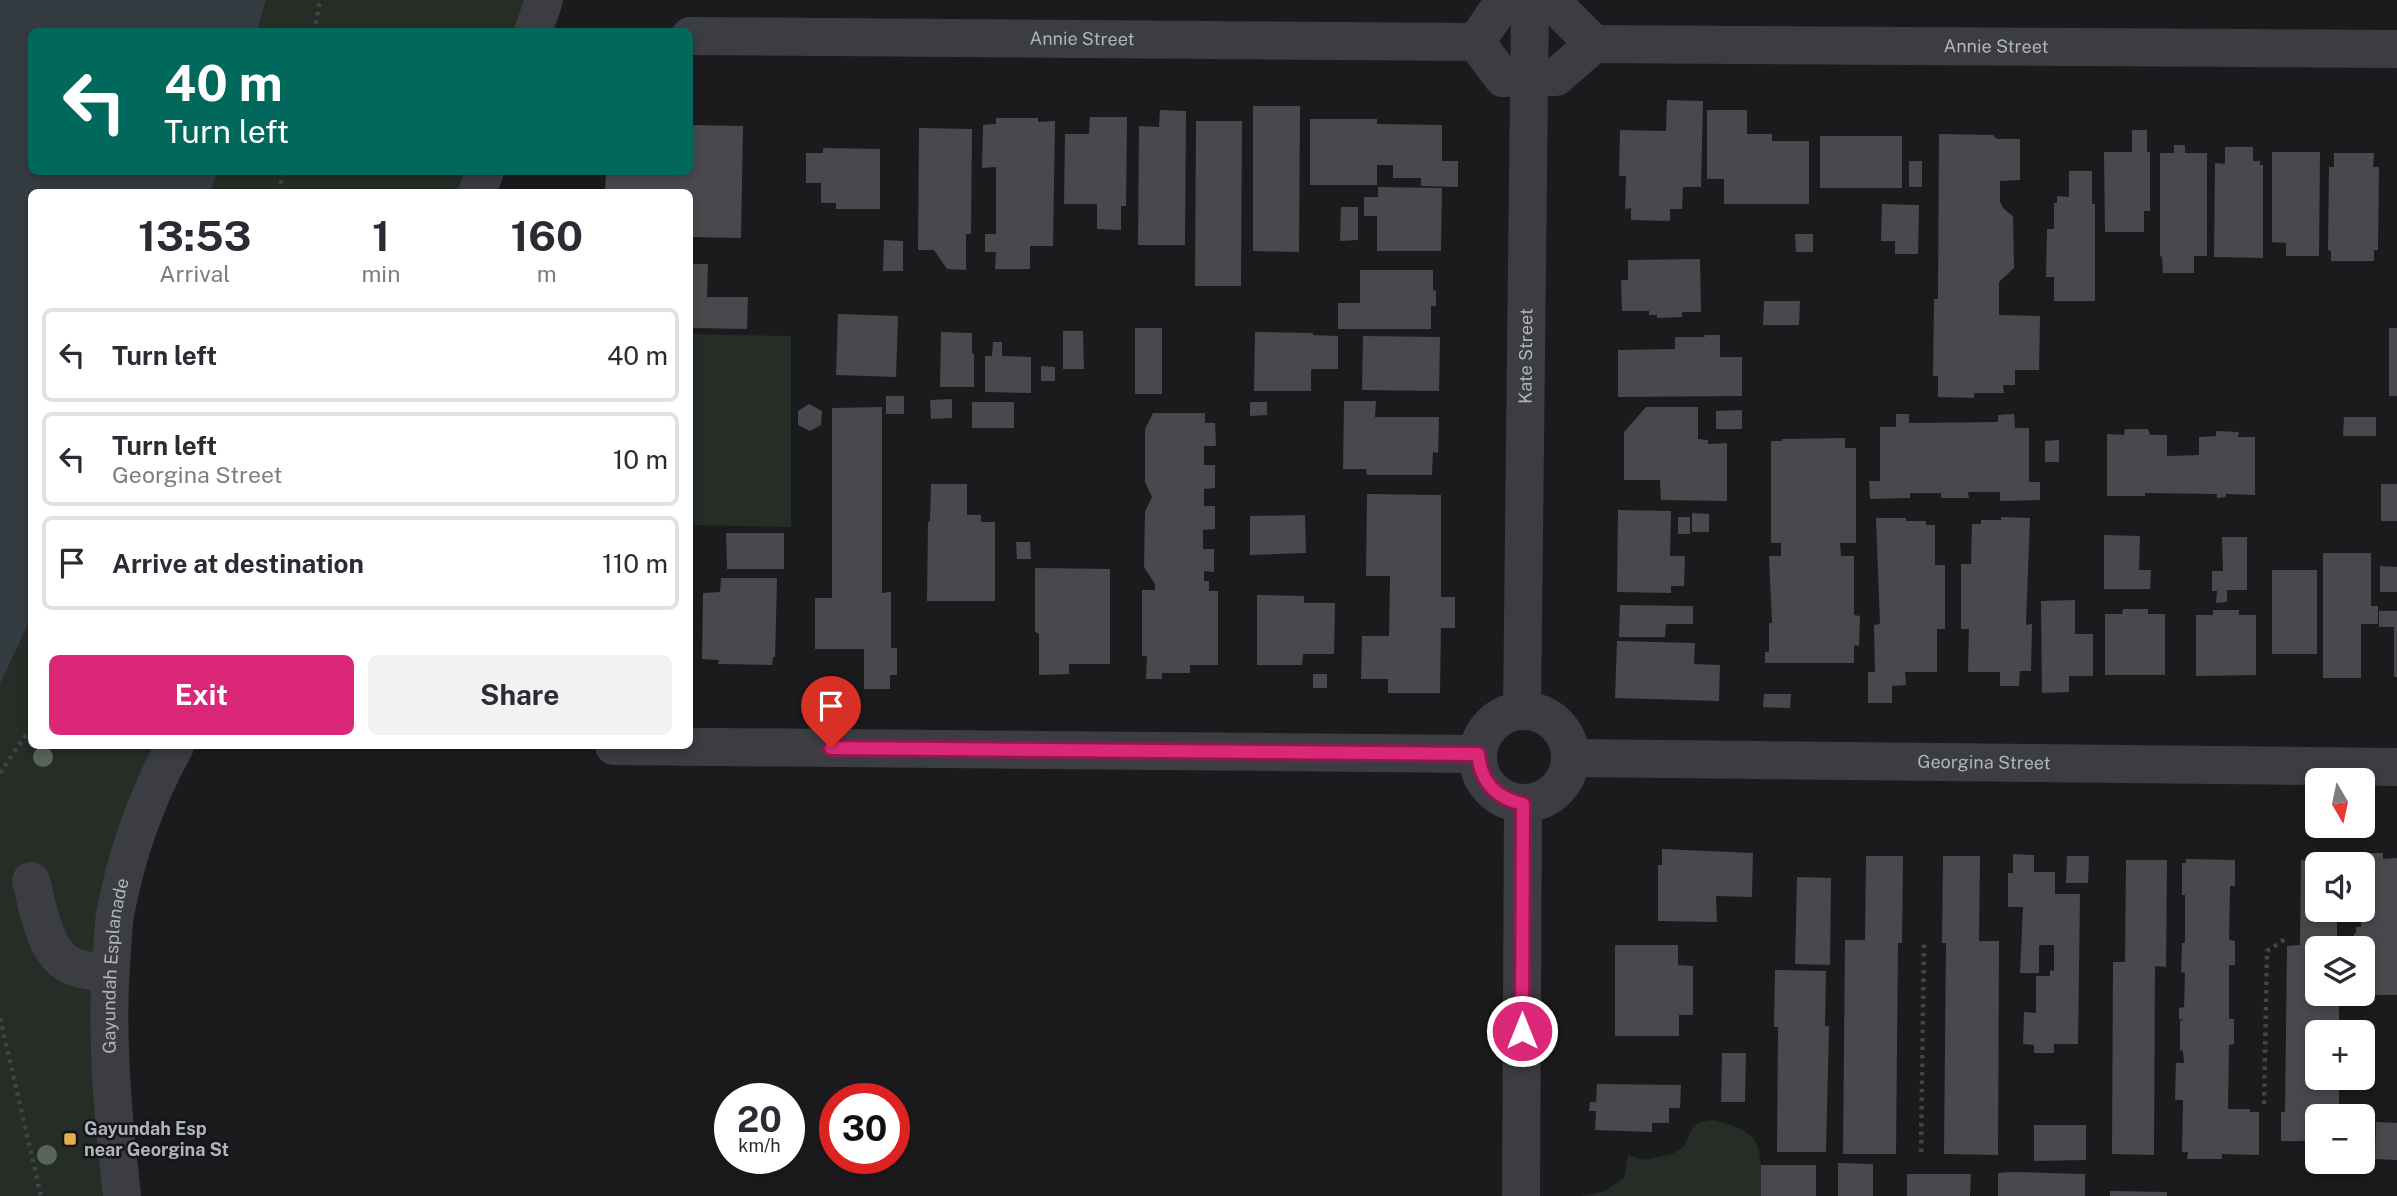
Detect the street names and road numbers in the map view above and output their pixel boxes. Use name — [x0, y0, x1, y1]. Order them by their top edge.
street label: Annie Street — [1029, 28, 1135, 49]
street label: Annie Street — [1943, 35, 2049, 57]
street label: Kate Street — [1514, 308, 1537, 404]
street label: Georgina Street — [1917, 751, 2051, 773]
street label: Gayundah Esplanade — [98, 876, 133, 1054]

